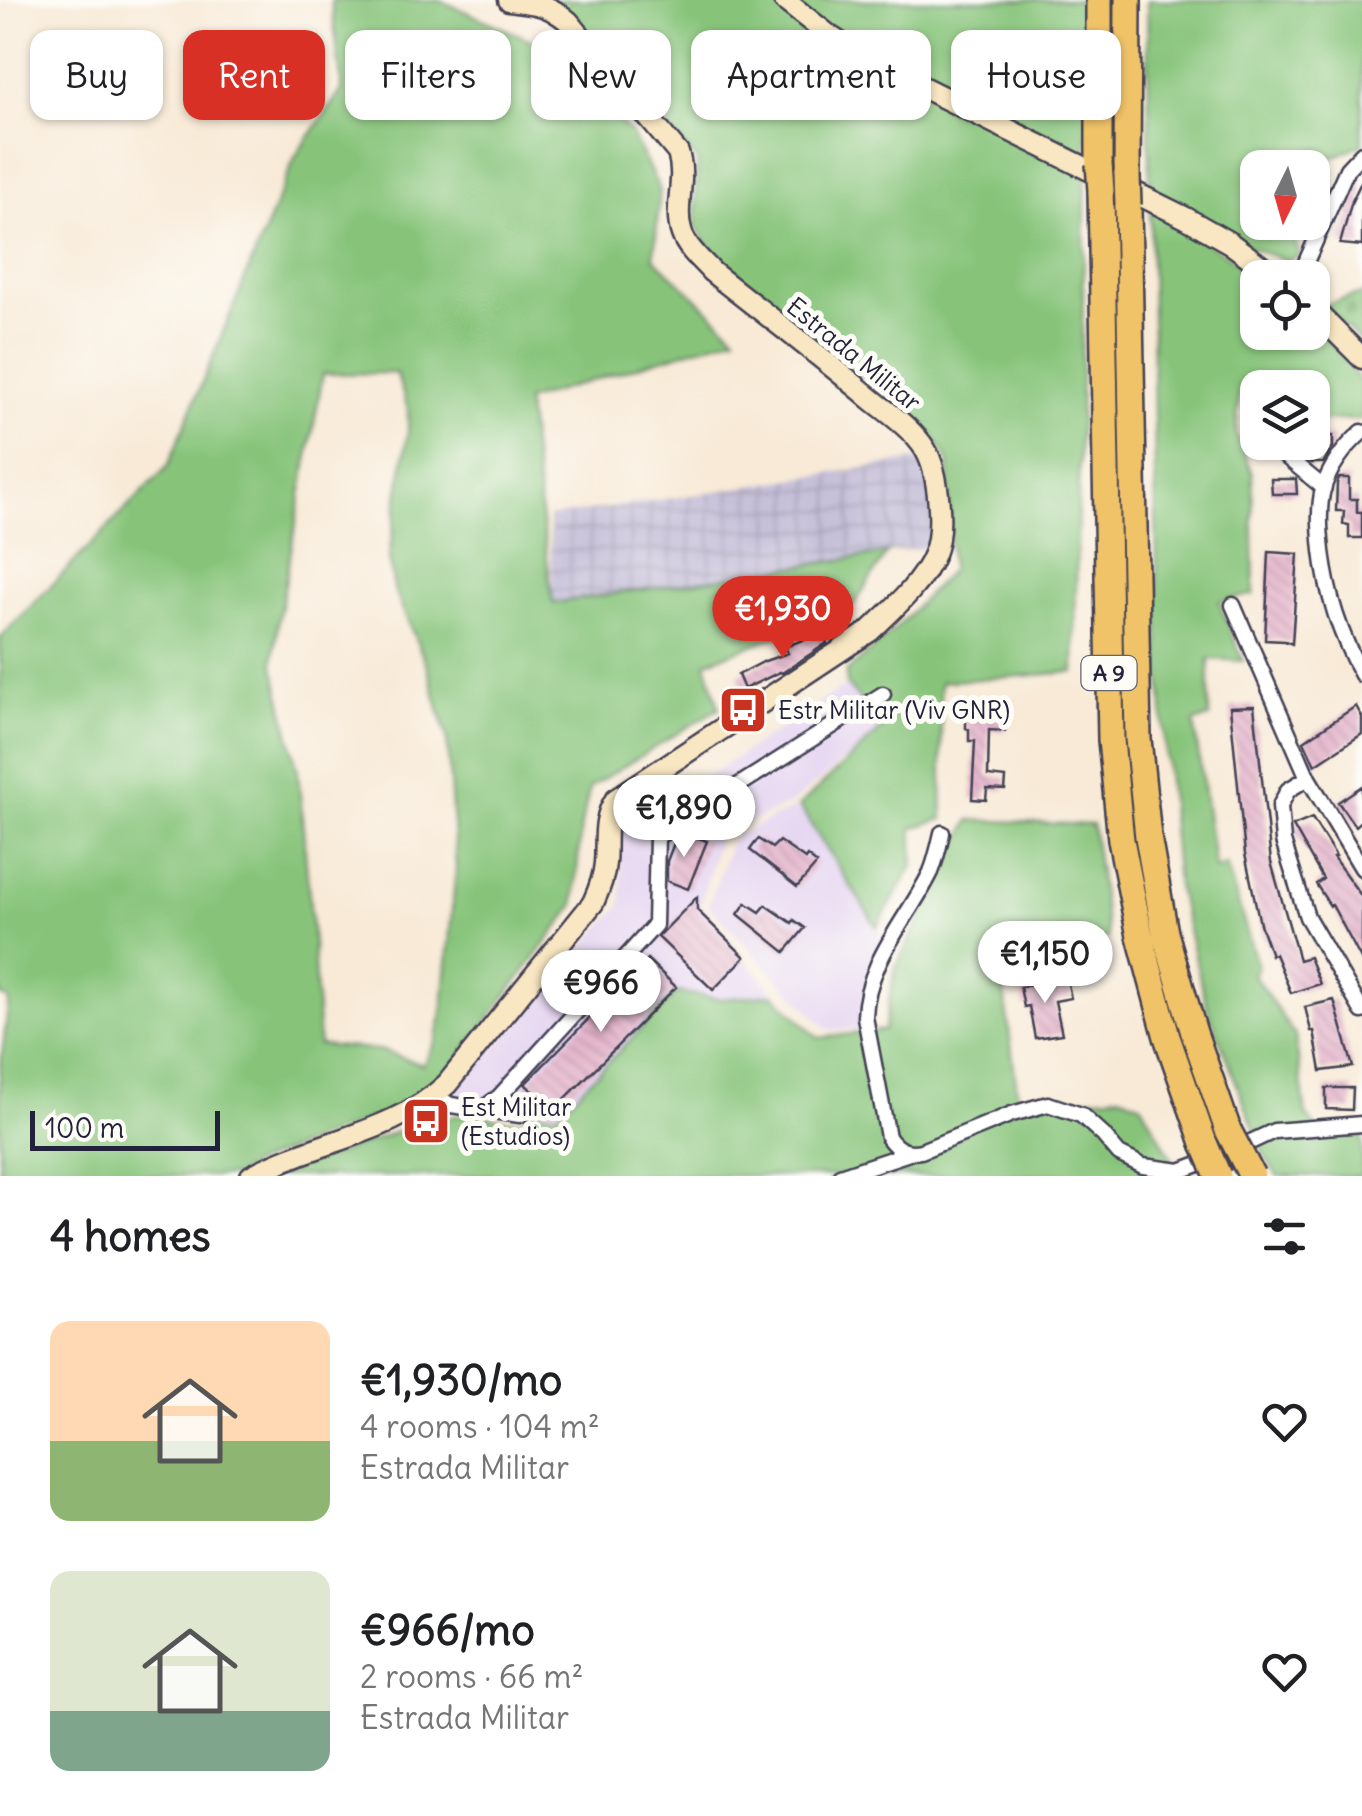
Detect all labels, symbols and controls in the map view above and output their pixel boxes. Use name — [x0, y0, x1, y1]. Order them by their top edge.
chip: Buy — [30, 30, 163, 120]
chip: Rent — [183, 30, 325, 120]
chip: Filters — [345, 30, 511, 120]
chip: New — [531, 30, 671, 120]
chip: Apartment — [691, 30, 931, 120]
chip: House — [951, 30, 1121, 120]
north arrow — [1240, 150, 1330, 240]
map controls — [1240, 150, 1330, 460]
button: locate — [1240, 260, 1330, 350]
street label: Estrada Militar — [780, 290, 928, 418]
button: layers — [1240, 370, 1330, 460]
pin: €1,930 — [702, 576, 864, 661]
text: €1,930 — [734, 588, 832, 629]
road number: A 9 — [1082, 656, 1136, 690]
bus stop icon: Estr Militar (Viv GNR) — [717, 684, 769, 736]
place label: Estr Militar (Viv GNR) — [778, 694, 1010, 726]
pin: €1,890 — [603, 775, 765, 860]
text: €1,890 — [635, 787, 733, 828]
pin: €1,150 — [964, 921, 1126, 1006]
text: €1,150 — [1000, 933, 1090, 974]
pin: €966 — [542, 950, 660, 1035]
text: €966 — [563, 962, 639, 1003]
place label: Est Militar (Estudios) — [461, 1091, 571, 1152]
bus stop icon: Est Militar (Estudios) — [400, 1095, 452, 1147]
scale bar — [30, 1106, 220, 1150]
text: 100 m — [45, 1110, 124, 1146]
icon: filters — [1257, 1209, 1312, 1264]
text: 4 homes — [50, 1210, 211, 1262]
text: €1,930/mo — [360, 1354, 562, 1406]
icon: home — [130, 1361, 250, 1481]
icon: heart — [1257, 1394, 1312, 1449]
text: 4 rooms · 104 m² — [360, 1406, 600, 1447]
text: Estrada Militar — [360, 1447, 569, 1488]
text: €966/mo — [360, 1604, 535, 1656]
icon: home — [130, 1611, 250, 1731]
icon: heart — [1257, 1644, 1312, 1699]
text: 2 rooms · 66 m² — [360, 1656, 583, 1697]
text: Estrada Militar — [360, 1697, 569, 1738]

